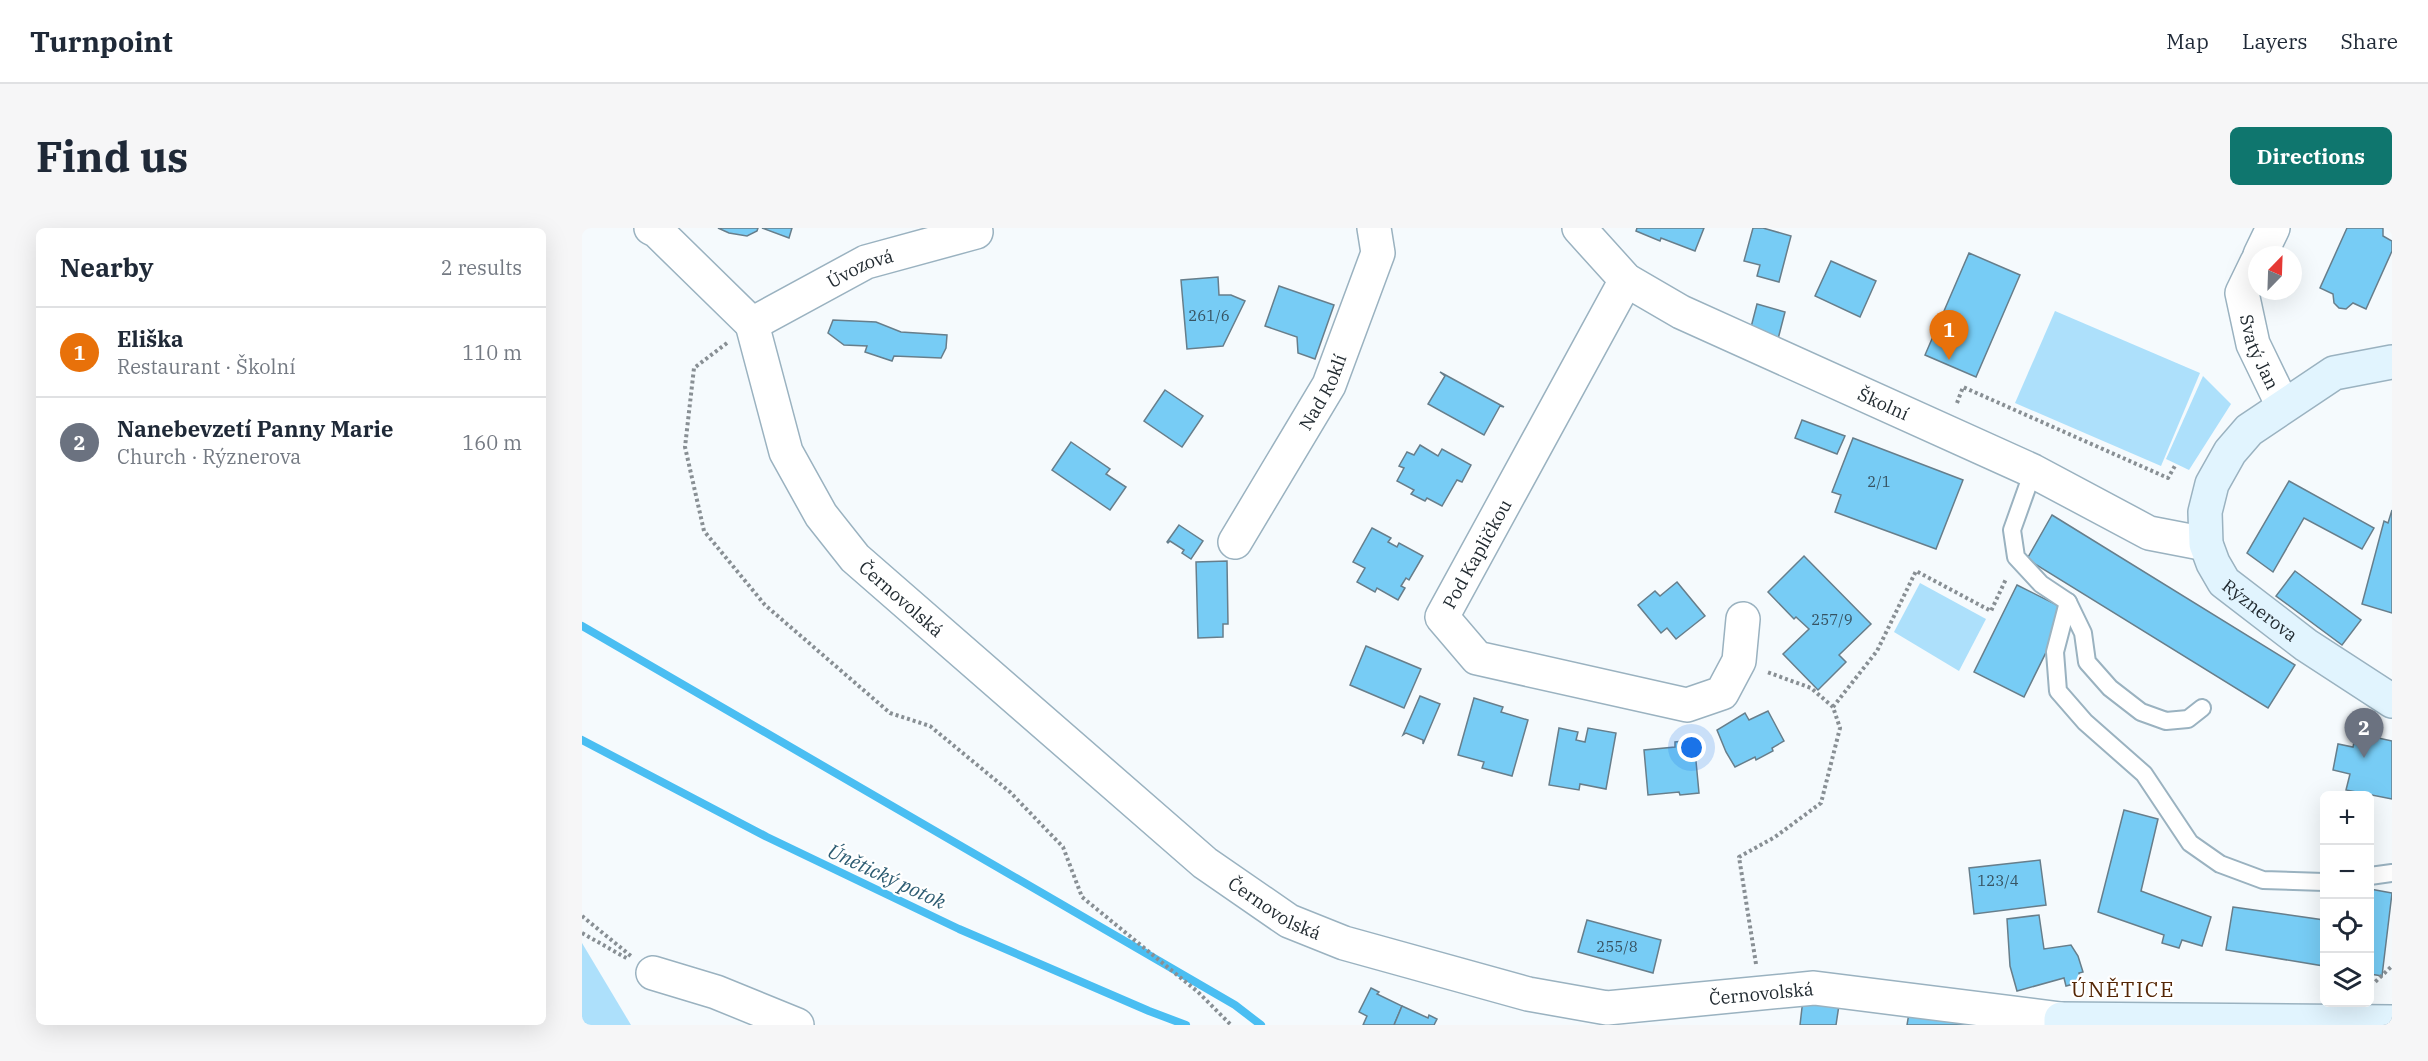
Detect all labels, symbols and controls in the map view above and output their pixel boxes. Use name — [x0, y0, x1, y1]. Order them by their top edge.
text: Turnpoint — [30, 23, 173, 60]
text: Map — [2166, 27, 2209, 55]
text: Layers — [2242, 27, 2308, 55]
text: Share — [2341, 27, 2398, 55]
button: Directions — [2230, 127, 2392, 185]
text: Find us — [36, 129, 188, 184]
street label: Úvozová — [823, 244, 896, 293]
north arrow — [2248, 246, 2302, 300]
text: Nearby — [60, 250, 154, 284]
text: 2 results — [441, 254, 522, 281]
house number: 261/6 — [1188, 306, 1230, 325]
pin: 1 — [1930, 310, 1968, 360]
street label: Svatý Jan — [2235, 312, 2285, 393]
text: Eliška — [117, 324, 183, 353]
text: 1 — [74, 339, 86, 366]
text: 110 m — [462, 339, 522, 366]
street label: Nad Roklí — [1293, 350, 1351, 434]
text: Restaurant · Školní — [117, 353, 296, 380]
street label: Školní — [1854, 381, 1913, 425]
text: Nanebevzetí Panny Marie — [117, 414, 393, 443]
text: 2 — [74, 429, 86, 456]
text: 160 m — [462, 429, 522, 456]
text: Church · Rýznerova — [117, 443, 301, 470]
house number: 2/1 — [1867, 472, 1891, 491]
street label: Pod Kapličkou — [1437, 495, 1517, 613]
street label: Černovolská — [854, 555, 949, 642]
street label: Rýznerova — [2218, 574, 2303, 646]
house number: 257/9 — [1811, 610, 1853, 629]
pin: 2 — [2344, 708, 2384, 758]
your location — [1677, 733, 1706, 762]
map controls — [2320, 791, 2374, 1007]
button: + — [2320, 791, 2374, 845]
water label: Únětický potok — [824, 837, 951, 915]
button: − — [2320, 845, 2374, 899]
street label: Černovolská — [1224, 870, 1325, 944]
house number: 123/4 — [1977, 871, 2019, 890]
button: locate — [2320, 899, 2374, 953]
house number: 255/8 — [1596, 937, 1638, 956]
button: layers — [2320, 953, 2374, 1007]
district label: ÚNĚTICE — [2071, 975, 2175, 1003]
street label: Černovolská — [1708, 977, 1815, 1010]

